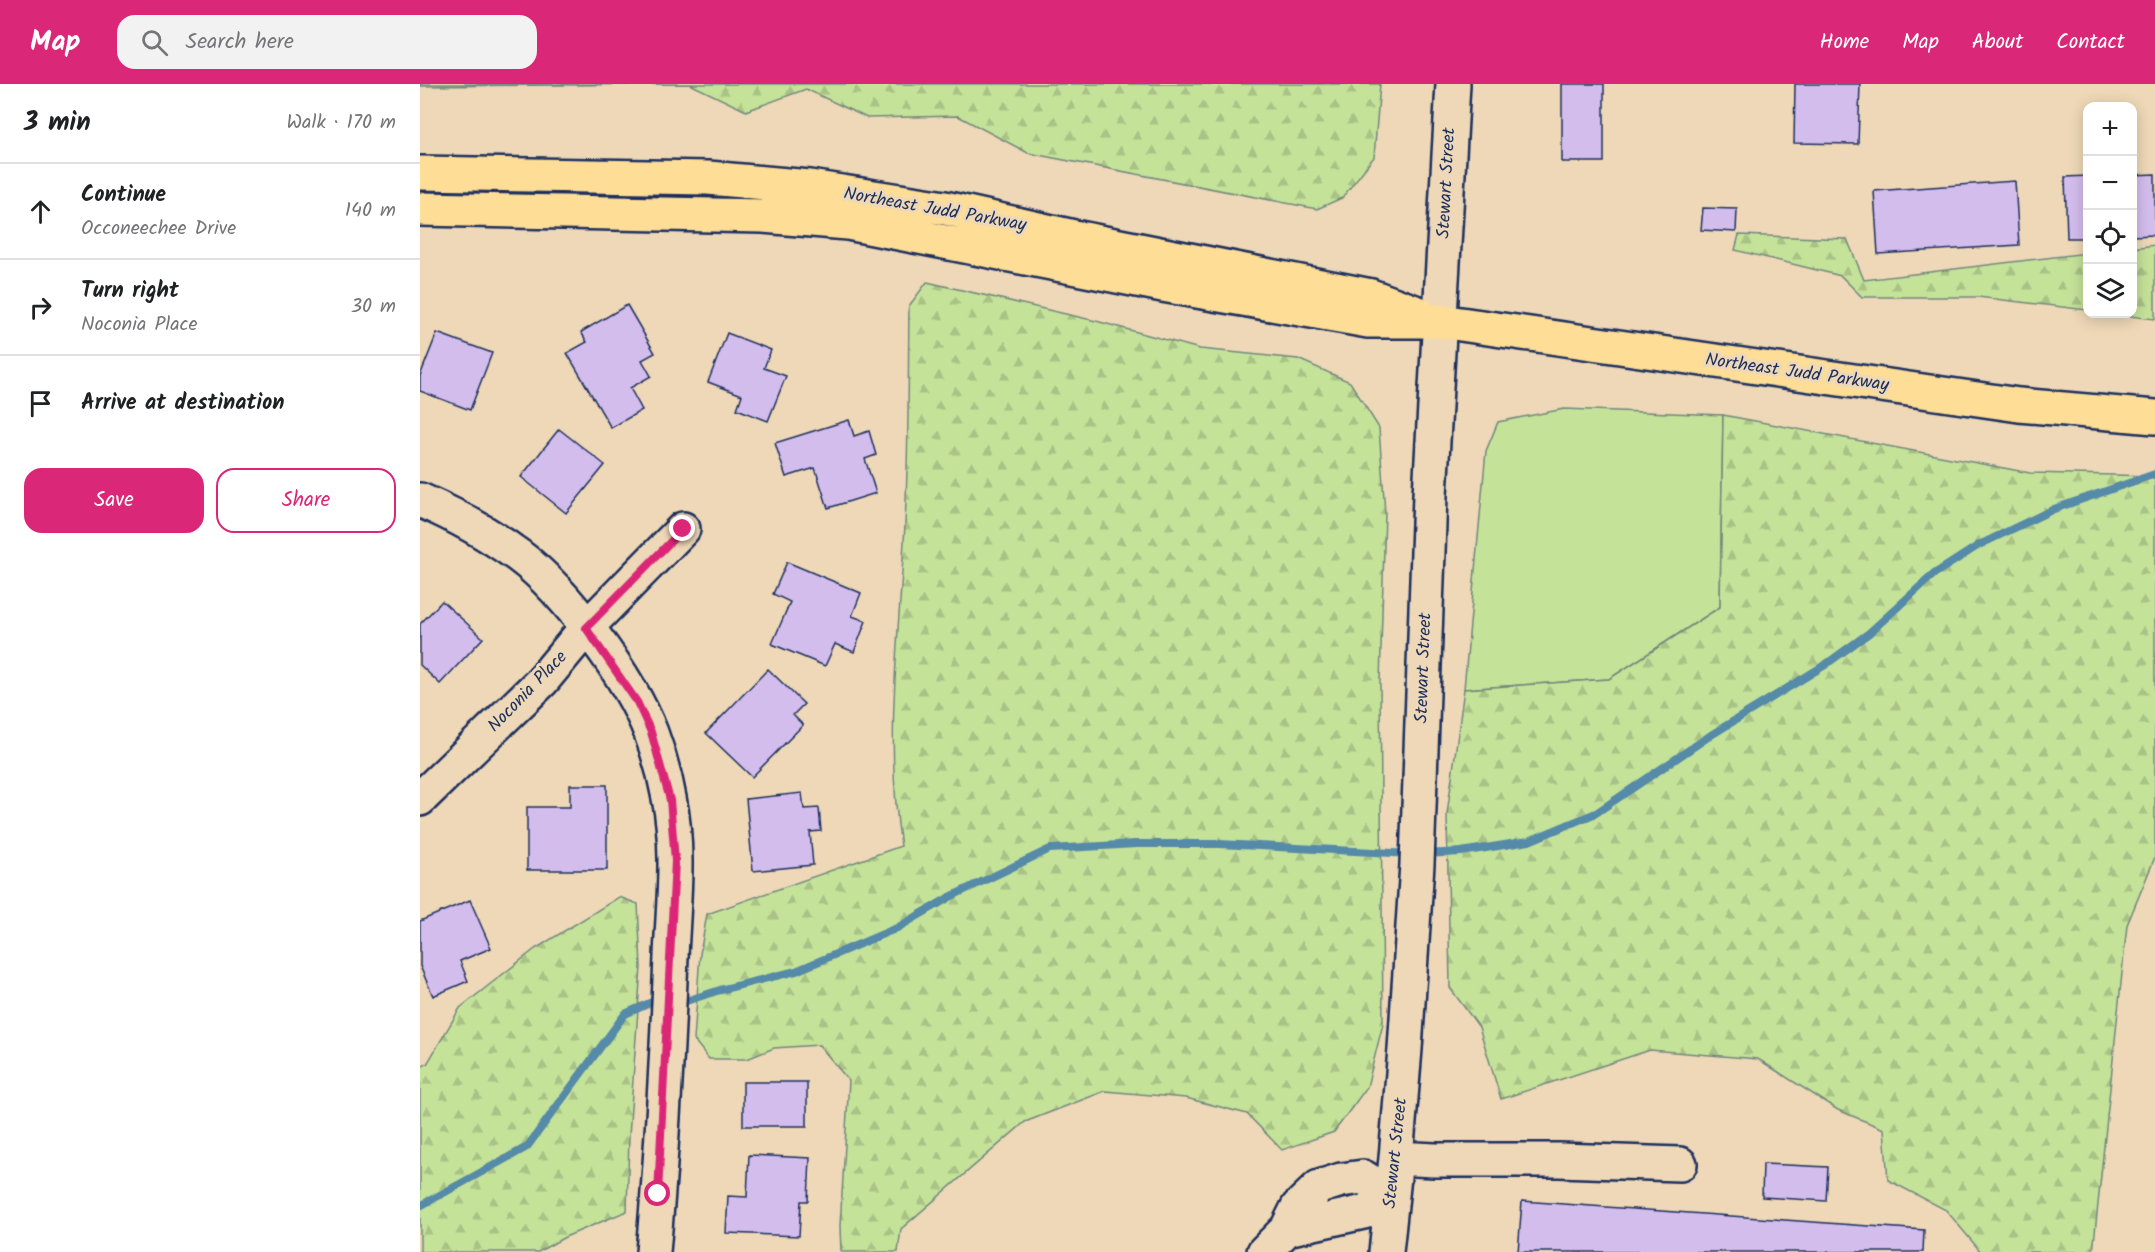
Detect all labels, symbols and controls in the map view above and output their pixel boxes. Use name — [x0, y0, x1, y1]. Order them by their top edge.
search box — [117, 15, 537, 69]
text: Map — [30, 20, 81, 65]
text: Search here — [186, 25, 294, 60]
icon: search — [138, 26, 171, 59]
text: Home — [1820, 26, 1869, 59]
text: Map — [1902, 26, 1939, 59]
text: About — [1972, 26, 2023, 59]
text: Contact — [2056, 26, 2125, 59]
text: 3 min — [24, 102, 91, 144]
map controls — [2083, 102, 2137, 318]
button: + — [2083, 102, 2137, 156]
text: Walk · 170 m — [286, 107, 396, 139]
street label: Stewart Street — [1430, 126, 1464, 239]
button: − — [2083, 156, 2137, 210]
text: Continue — [81, 178, 166, 213]
street label: Northeast Judd Parkway — [841, 180, 1029, 240]
icon: ahead — [24, 195, 57, 228]
text: 140 m — [345, 195, 396, 227]
button: locate — [2083, 210, 2137, 264]
text: Occoneechee Drive — [81, 213, 236, 245]
button: layers — [2083, 264, 2137, 318]
text: Turn right — [81, 274, 179, 309]
icon: right — [24, 291, 57, 324]
text: 30 m — [351, 291, 396, 323]
text: Noconia Place — [81, 309, 197, 341]
street label: Northeast Judd Parkway — [1703, 346, 1891, 400]
text: Arrive at destination — [81, 386, 284, 421]
icon: arrive — [24, 387, 57, 420]
button: Save — [24, 468, 204, 533]
button: Share — [216, 468, 396, 533]
route end — [669, 515, 695, 541]
street label: Stewart Street — [1408, 611, 1440, 724]
street label: Noconia Place — [481, 644, 575, 740]
street label: Stewart Street — [1376, 1095, 1416, 1210]
route start — [644, 1180, 670, 1206]

